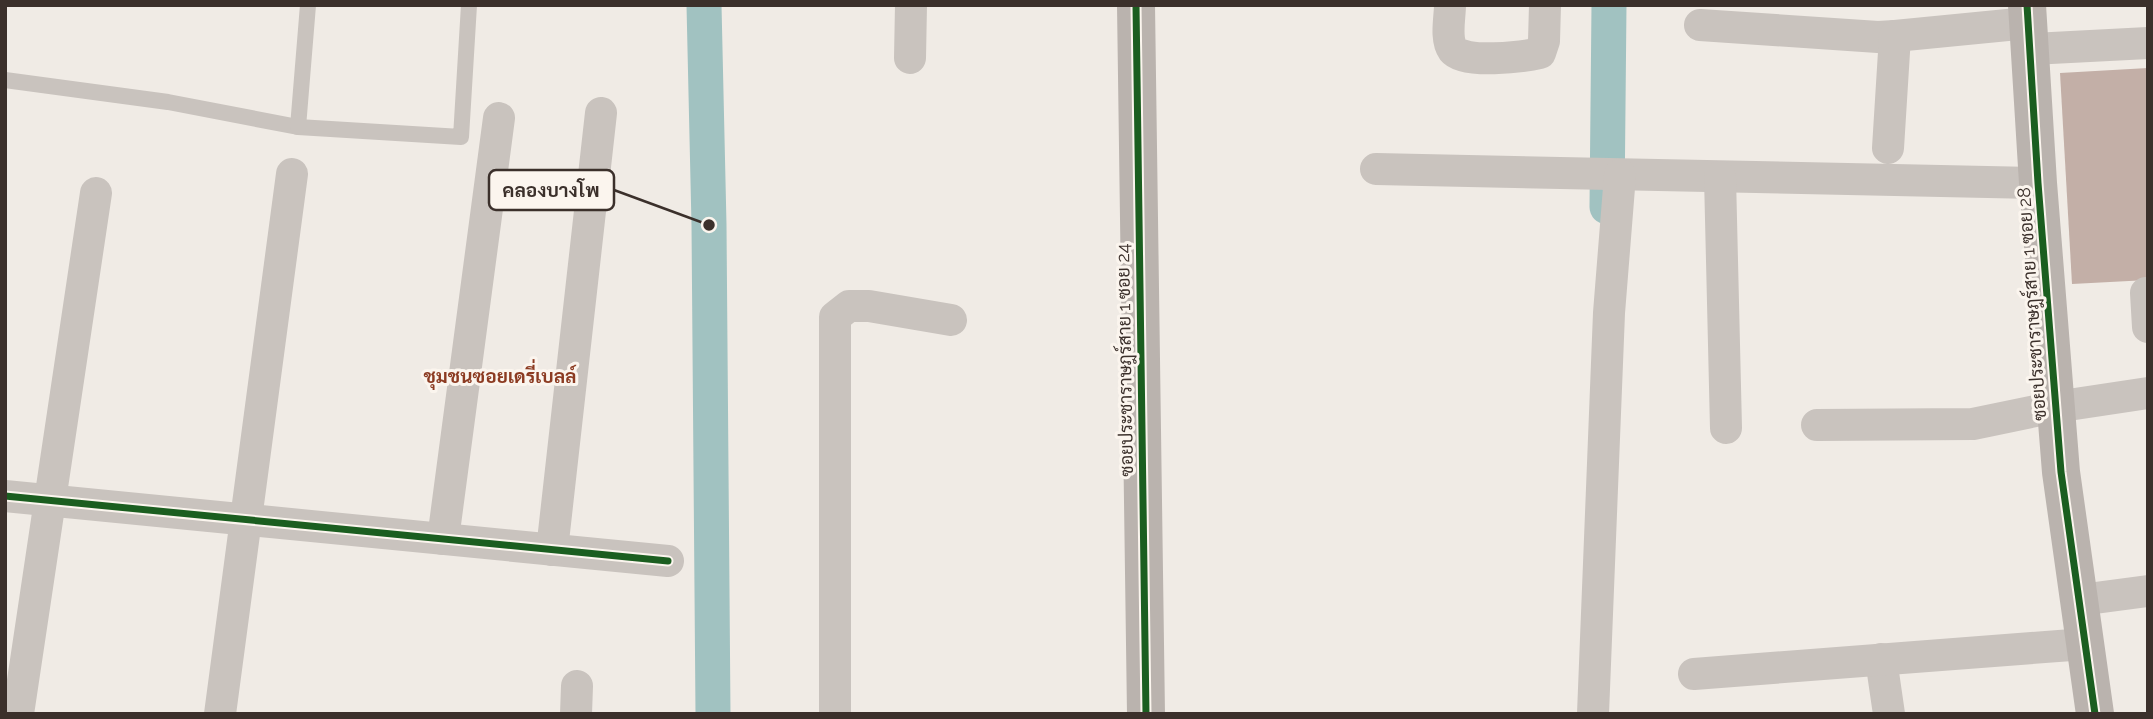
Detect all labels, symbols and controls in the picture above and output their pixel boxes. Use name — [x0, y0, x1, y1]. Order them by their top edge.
callout: คลองบางโพ — [489, 170, 614, 210]
text: คลองบางโพ — [503, 178, 599, 201]
street label: ซอยประชาราษฎร์สาย 1 ซอย 28 — [2011, 186, 2052, 422]
street label: ซอยประชาราษฎร์สาย 1 ซอย 24 — [1110, 243, 1139, 477]
district label: ชุมชนซอยเดรี่เบลล์ — [424, 359, 577, 391]

